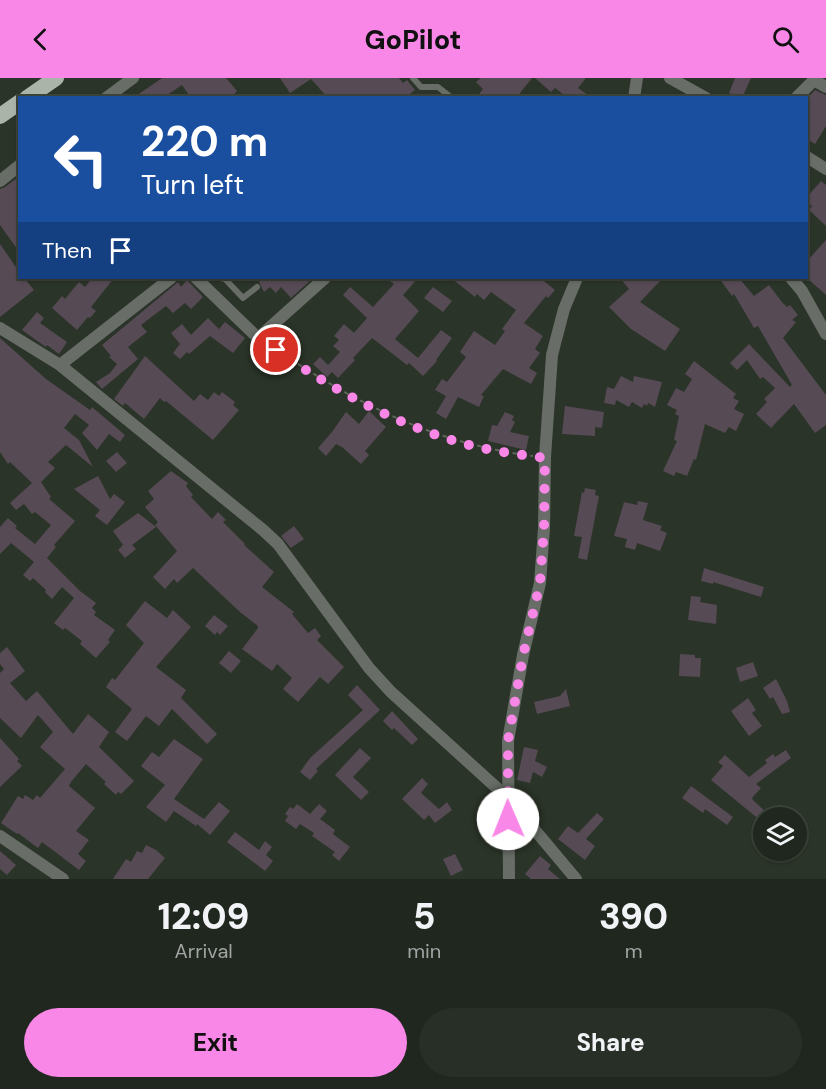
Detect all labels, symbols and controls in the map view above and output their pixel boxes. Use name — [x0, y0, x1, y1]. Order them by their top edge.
text: GoPilot — [365, 22, 461, 57]
icon: back — [24, 23, 57, 56]
icon: search — [769, 23, 802, 56]
text: 220 m — [141, 114, 268, 169]
icon: left — [42, 120, 120, 198]
text: Turn left — [141, 167, 244, 202]
icon: arrive — [104, 234, 137, 267]
text: Then — [42, 236, 92, 265]
pin — [250, 324, 301, 375]
icon: arrive — [259, 333, 292, 366]
position arrow — [476, 787, 540, 851]
map controls — [753, 807, 807, 861]
button: layers — [753, 807, 807, 861]
text: 12:09 — [158, 893, 249, 940]
text: 5 — [413, 893, 435, 940]
text: 390 — [599, 893, 668, 940]
text: Arrival — [174, 938, 233, 964]
text: min — [407, 938, 441, 964]
text: m — [625, 938, 643, 964]
button: Exit — [24, 1008, 407, 1077]
button: Share — [419, 1008, 802, 1077]

